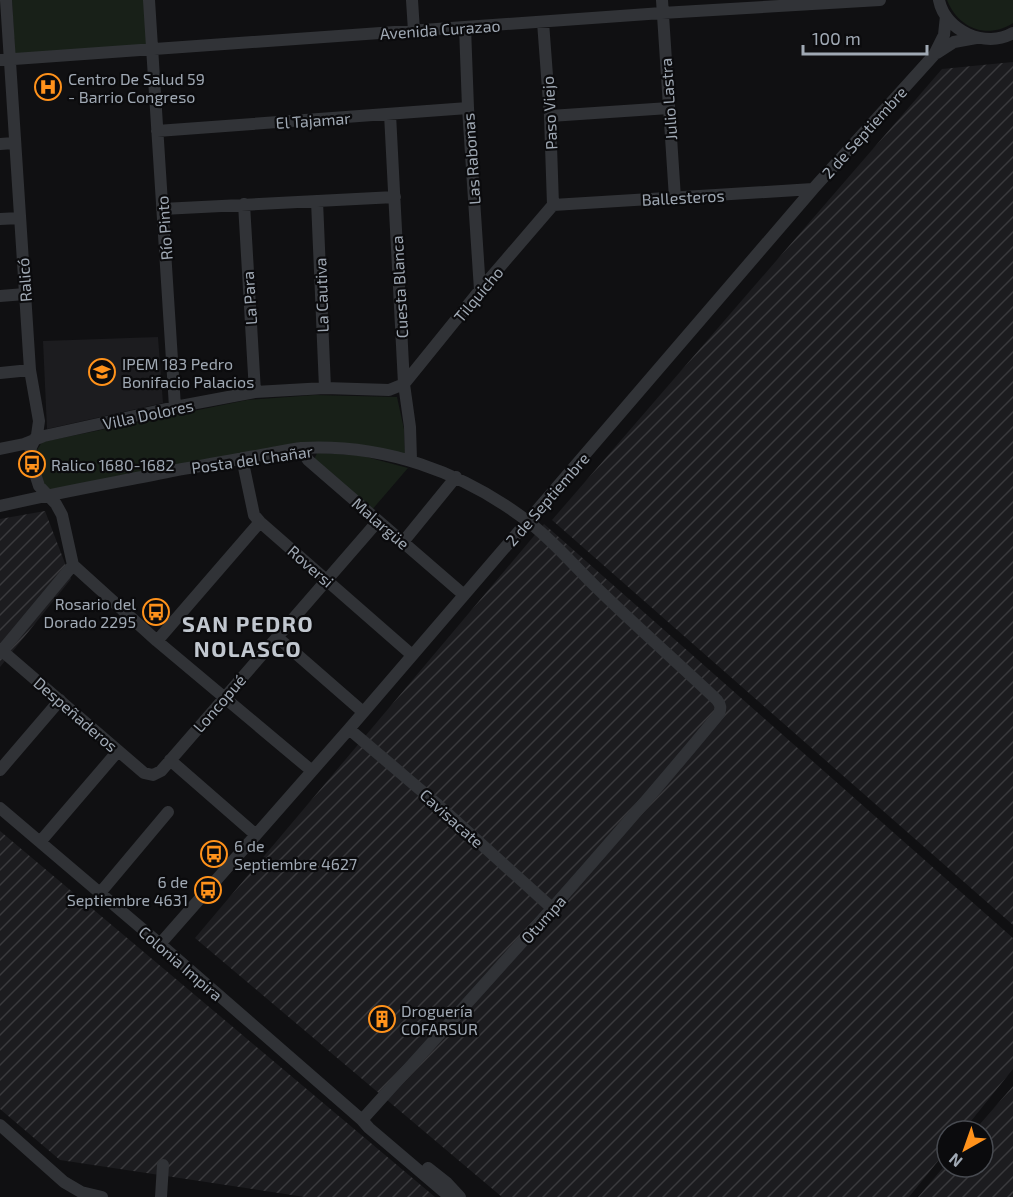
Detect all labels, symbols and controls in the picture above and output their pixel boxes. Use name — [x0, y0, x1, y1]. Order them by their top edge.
street label: Avenida Curazao — [379, 15, 501, 43]
scale bar — [803, 18, 928, 56]
text: 100 m — [812, 27, 861, 49]
street label: Julio Lastra — [656, 57, 680, 141]
place label: Centro De Salud 59 - Barrio Congreso — [68, 69, 205, 106]
hospital icon: Centro De Salud 59 - Barrio Congreso — [33, 72, 63, 102]
street label: Paso Viejo — [538, 76, 561, 150]
street label: 2 de Septiembre — [818, 82, 910, 182]
street label: El Tajamar — [275, 108, 352, 133]
street label: Las Rabonas — [458, 113, 484, 205]
street label: Ballesteros — [641, 185, 725, 209]
street label: Río Pinto — [152, 195, 176, 261]
street label: Cuesta Blanca — [387, 235, 411, 339]
street label: Ralicó — [13, 257, 35, 303]
street label: La Cautiva — [310, 257, 332, 333]
street label: Tilquicho — [449, 262, 507, 326]
street label: La Para — [238, 270, 260, 326]
place label: IPEM 183 Pedro Bonifacio Palacios — [122, 354, 254, 391]
school or university icon: IPEM 183 Pedro Bonifacio Palacios — [87, 357, 117, 387]
street label: Villa Dolores — [101, 395, 195, 433]
street label: Posta del Chañar — [190, 441, 314, 477]
street label: 2 de Septiembre — [501, 448, 593, 550]
bus stop icon: Ralico 1680-1682 — [17, 449, 47, 479]
place label: Ralico 1680-1682 — [51, 455, 175, 474]
street label: Malargüe — [349, 493, 413, 553]
street label: Roversi — [284, 541, 338, 591]
place label: Rosario del Dorado 2295 — [44, 594, 136, 631]
bus stop icon: Rosario del Dorado 2295 — [141, 597, 171, 627]
district label: SAN PEDRO NOLASCO — [182, 610, 314, 661]
street label: Loncopué — [189, 670, 249, 736]
street label: Despeñaderos — [30, 673, 122, 755]
street label: Cavisacate — [416, 785, 488, 851]
place label: 6 de Septiembre 4627 — [234, 836, 357, 873]
bus stop icon: 6 de Septiembre 4627 — [199, 839, 229, 869]
place label: 6 de Septiembre 4631 — [67, 872, 188, 909]
bus stop icon: 6 de Septiembre 4631 — [193, 875, 223, 905]
street label: Otumpa — [517, 891, 569, 947]
street label: Colonia Impira — [135, 922, 227, 1004]
place label: Droguería COFARSUR — [401, 1001, 478, 1038]
building icon: Droguería COFARSUR — [367, 1004, 397, 1034]
north arrow — [935, 1119, 995, 1179]
text: N — [945, 1150, 966, 1172]

